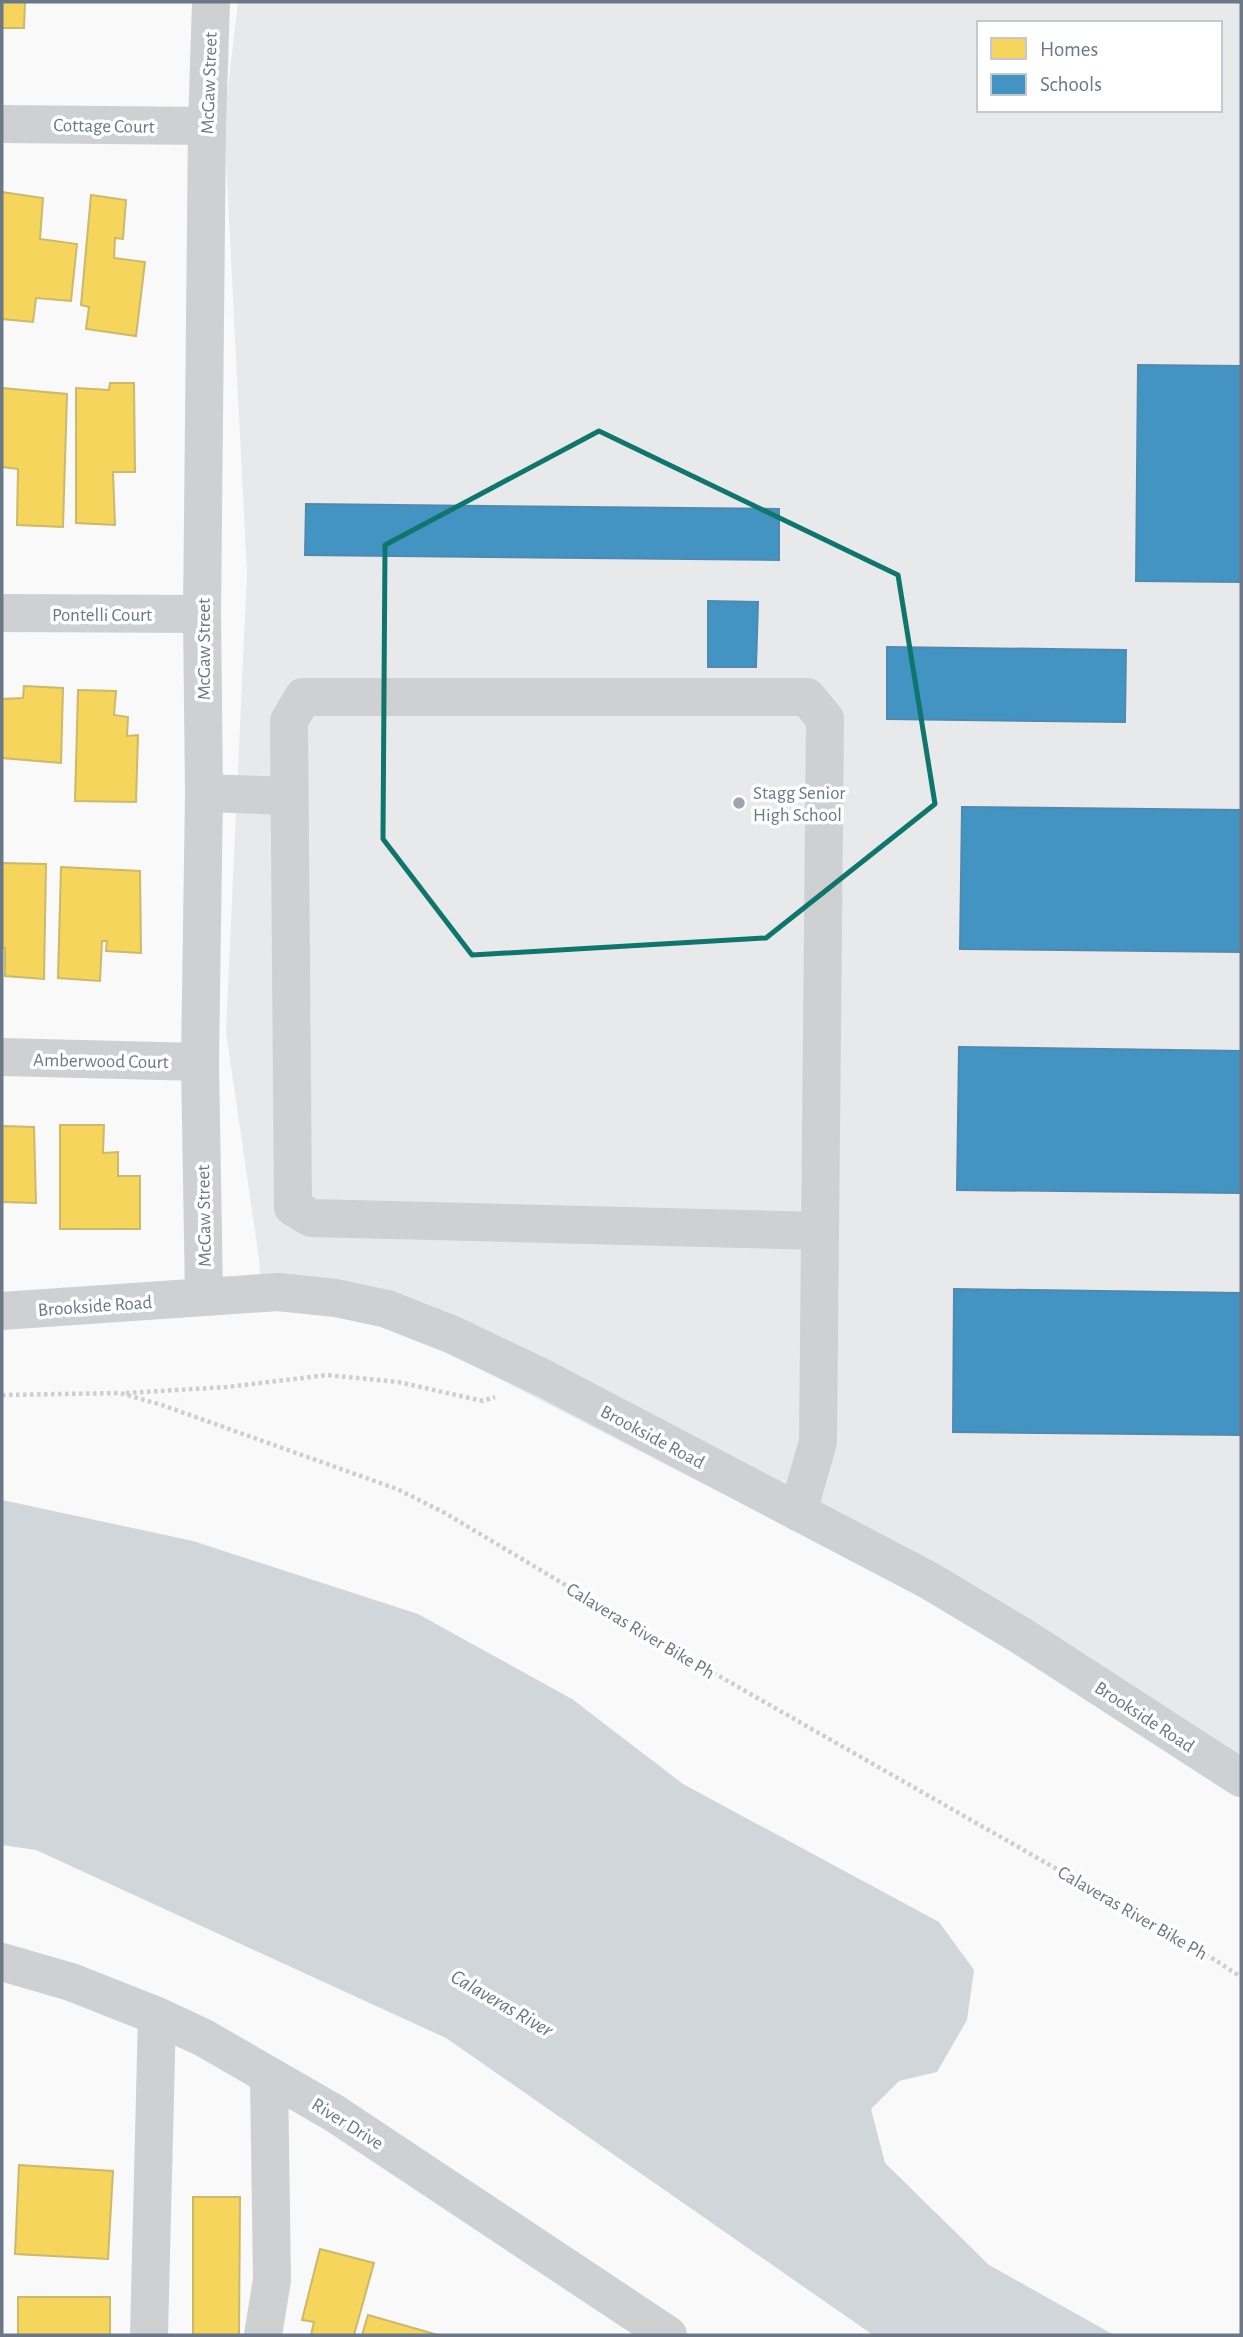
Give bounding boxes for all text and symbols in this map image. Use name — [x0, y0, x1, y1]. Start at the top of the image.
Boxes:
legend — [977, 21, 1222, 112]
street label: McGaw Street — [198, 32, 221, 135]
text: Homes — [1040, 39, 1098, 60]
text: Schools — [1040, 74, 1102, 95]
street label: Cottage Court — [53, 116, 155, 137]
street label: McGaw Street — [195, 598, 214, 700]
street label: Pontelli Court — [52, 606, 152, 625]
place label: Stagg Senior High School — [753, 784, 845, 825]
marker: Stagg Senior High School — [731, 795, 747, 811]
street label: Amberwood Court — [33, 1051, 169, 1072]
street label: McGaw Street — [194, 1165, 215, 1267]
street label: Brookside Road — [37, 1293, 153, 1320]
street label: Brookside Road — [597, 1402, 707, 1473]
street label: Calaveras River Bike Ph — [563, 1580, 718, 1683]
street label: Brookside Road — [1091, 1678, 1198, 1757]
street label: Calaveras River Bike Ph — [1054, 1863, 1210, 1964]
water label: Calaveras River — [447, 1966, 557, 2042]
street label: River Drive — [308, 2095, 386, 2154]

